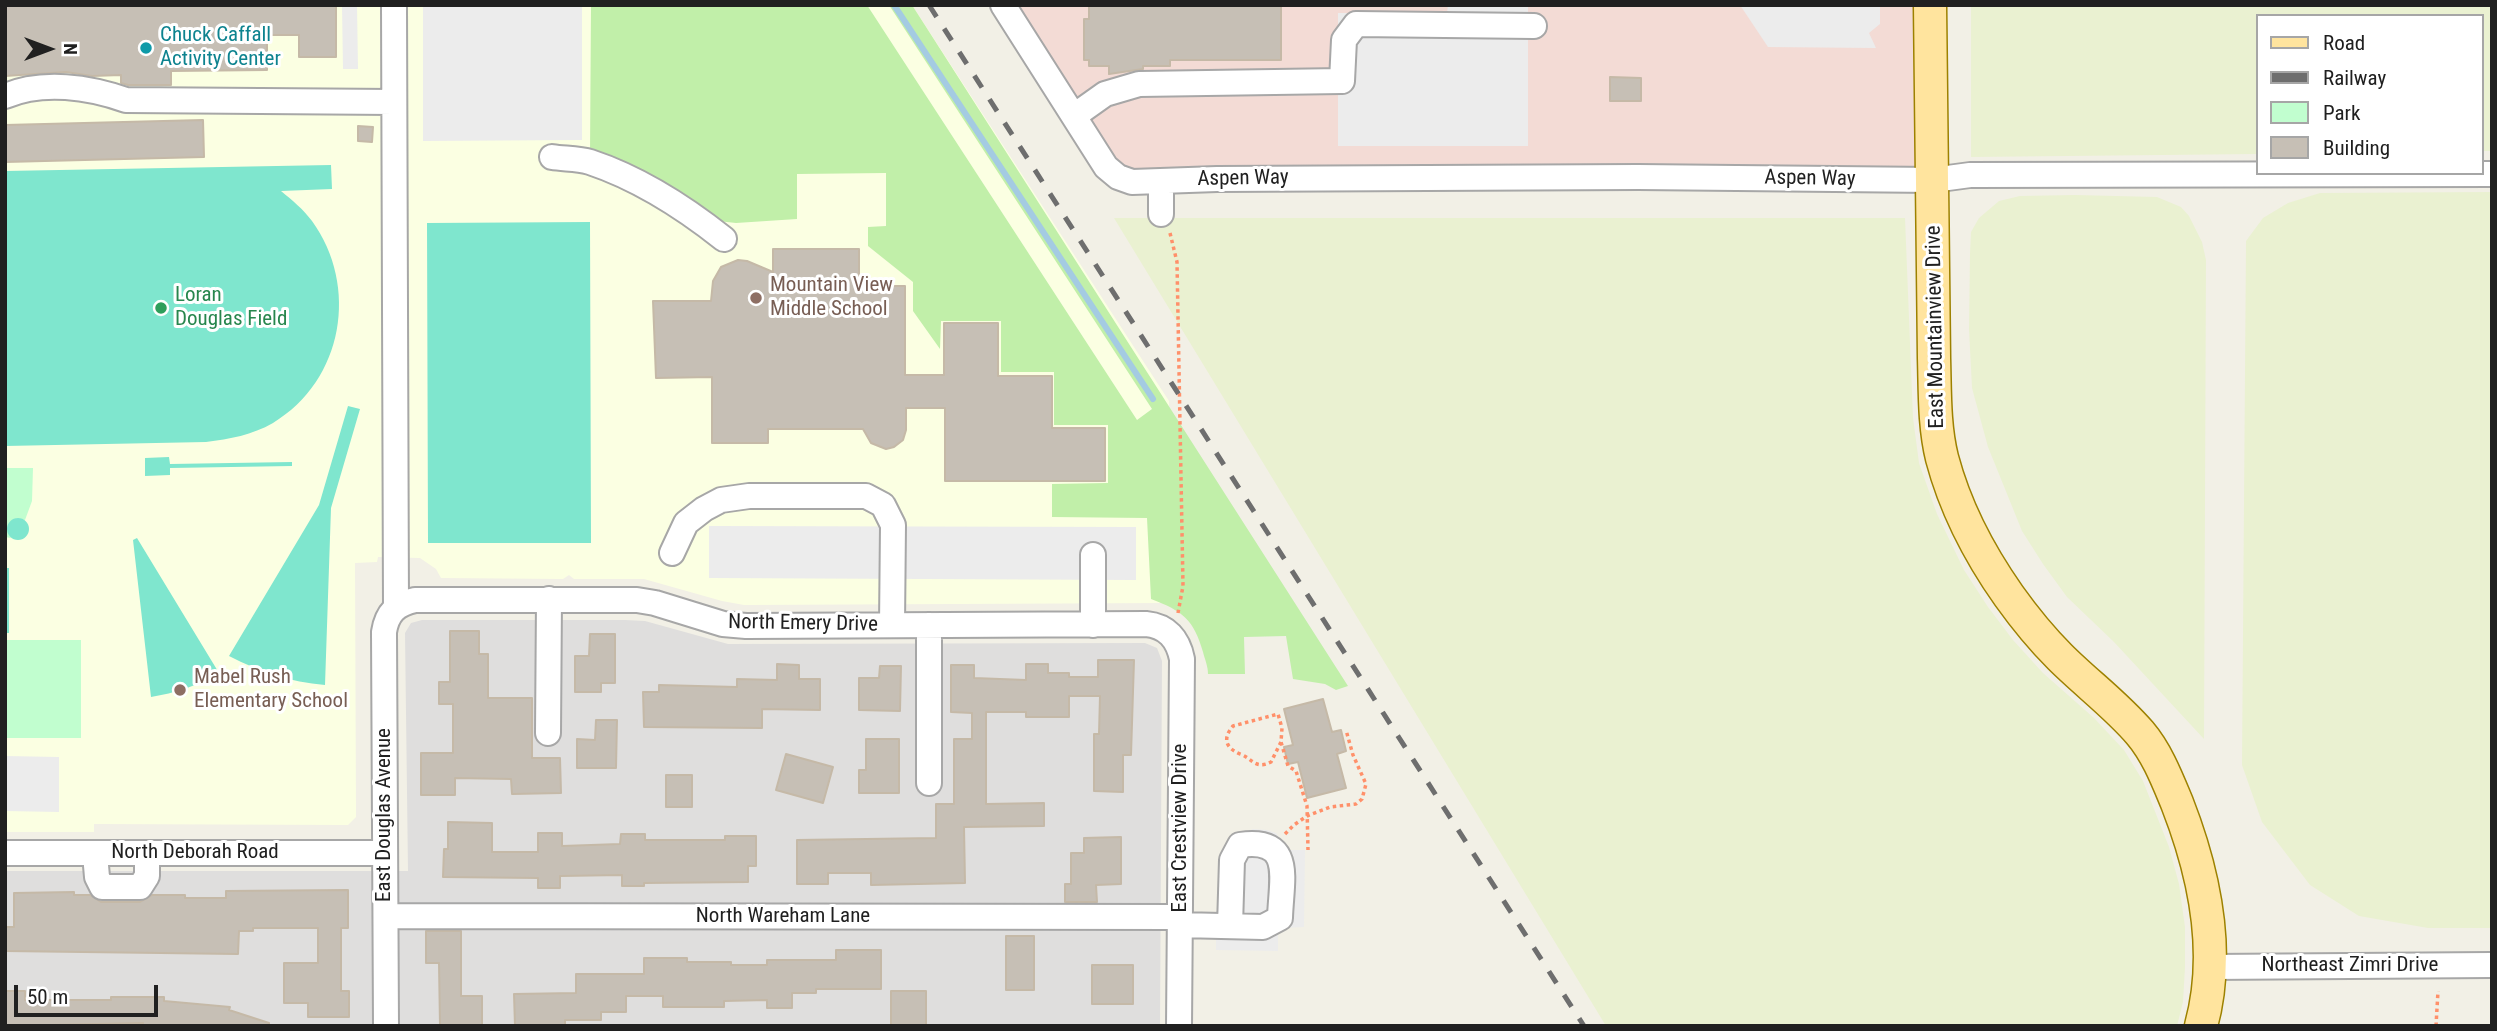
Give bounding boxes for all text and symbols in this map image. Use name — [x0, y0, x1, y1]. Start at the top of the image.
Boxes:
north arrow — [14, 14, 84, 84]
legend — [2256, 14, 2483, 175]
place label: Chuck Caffall Activity Center — [160, 23, 281, 73]
text: Road — [2323, 31, 2365, 55]
marker: Chuck Caffall Activity Center — [138, 40, 154, 56]
text: N — [59, 43, 82, 55]
text: Railway — [2323, 66, 2386, 90]
text: Park — [2323, 101, 2360, 125]
text: Building — [2323, 136, 2390, 160]
street label: Aspen Way — [1197, 166, 1289, 192]
street label: Aspen Way — [1764, 166, 1856, 192]
street label: East Mountainview Drive — [1922, 225, 1950, 429]
place label: Mountain View Middle School — [770, 273, 893, 323]
place label: Loran Douglas Field — [175, 283, 287, 333]
marker: Mountain View Middle School — [748, 290, 764, 306]
marker: Loran Douglas Field — [153, 300, 169, 316]
street label: North Emery Drive — [728, 610, 878, 638]
place label: Mabel Rush Elementary School — [194, 665, 348, 715]
marker: Mabel Rush Elementary School — [172, 682, 188, 698]
street label: East Douglas Avenue — [372, 728, 398, 902]
street label: East Crestview Drive — [1168, 744, 1194, 912]
street label: North Deborah Road — [111, 840, 279, 866]
street label: North Wareham Lane — [696, 904, 870, 930]
street label: Northeast Zimri Drive — [2262, 953, 2438, 979]
scale bar — [18, 972, 161, 1016]
text: 50 m — [27, 985, 68, 1009]

